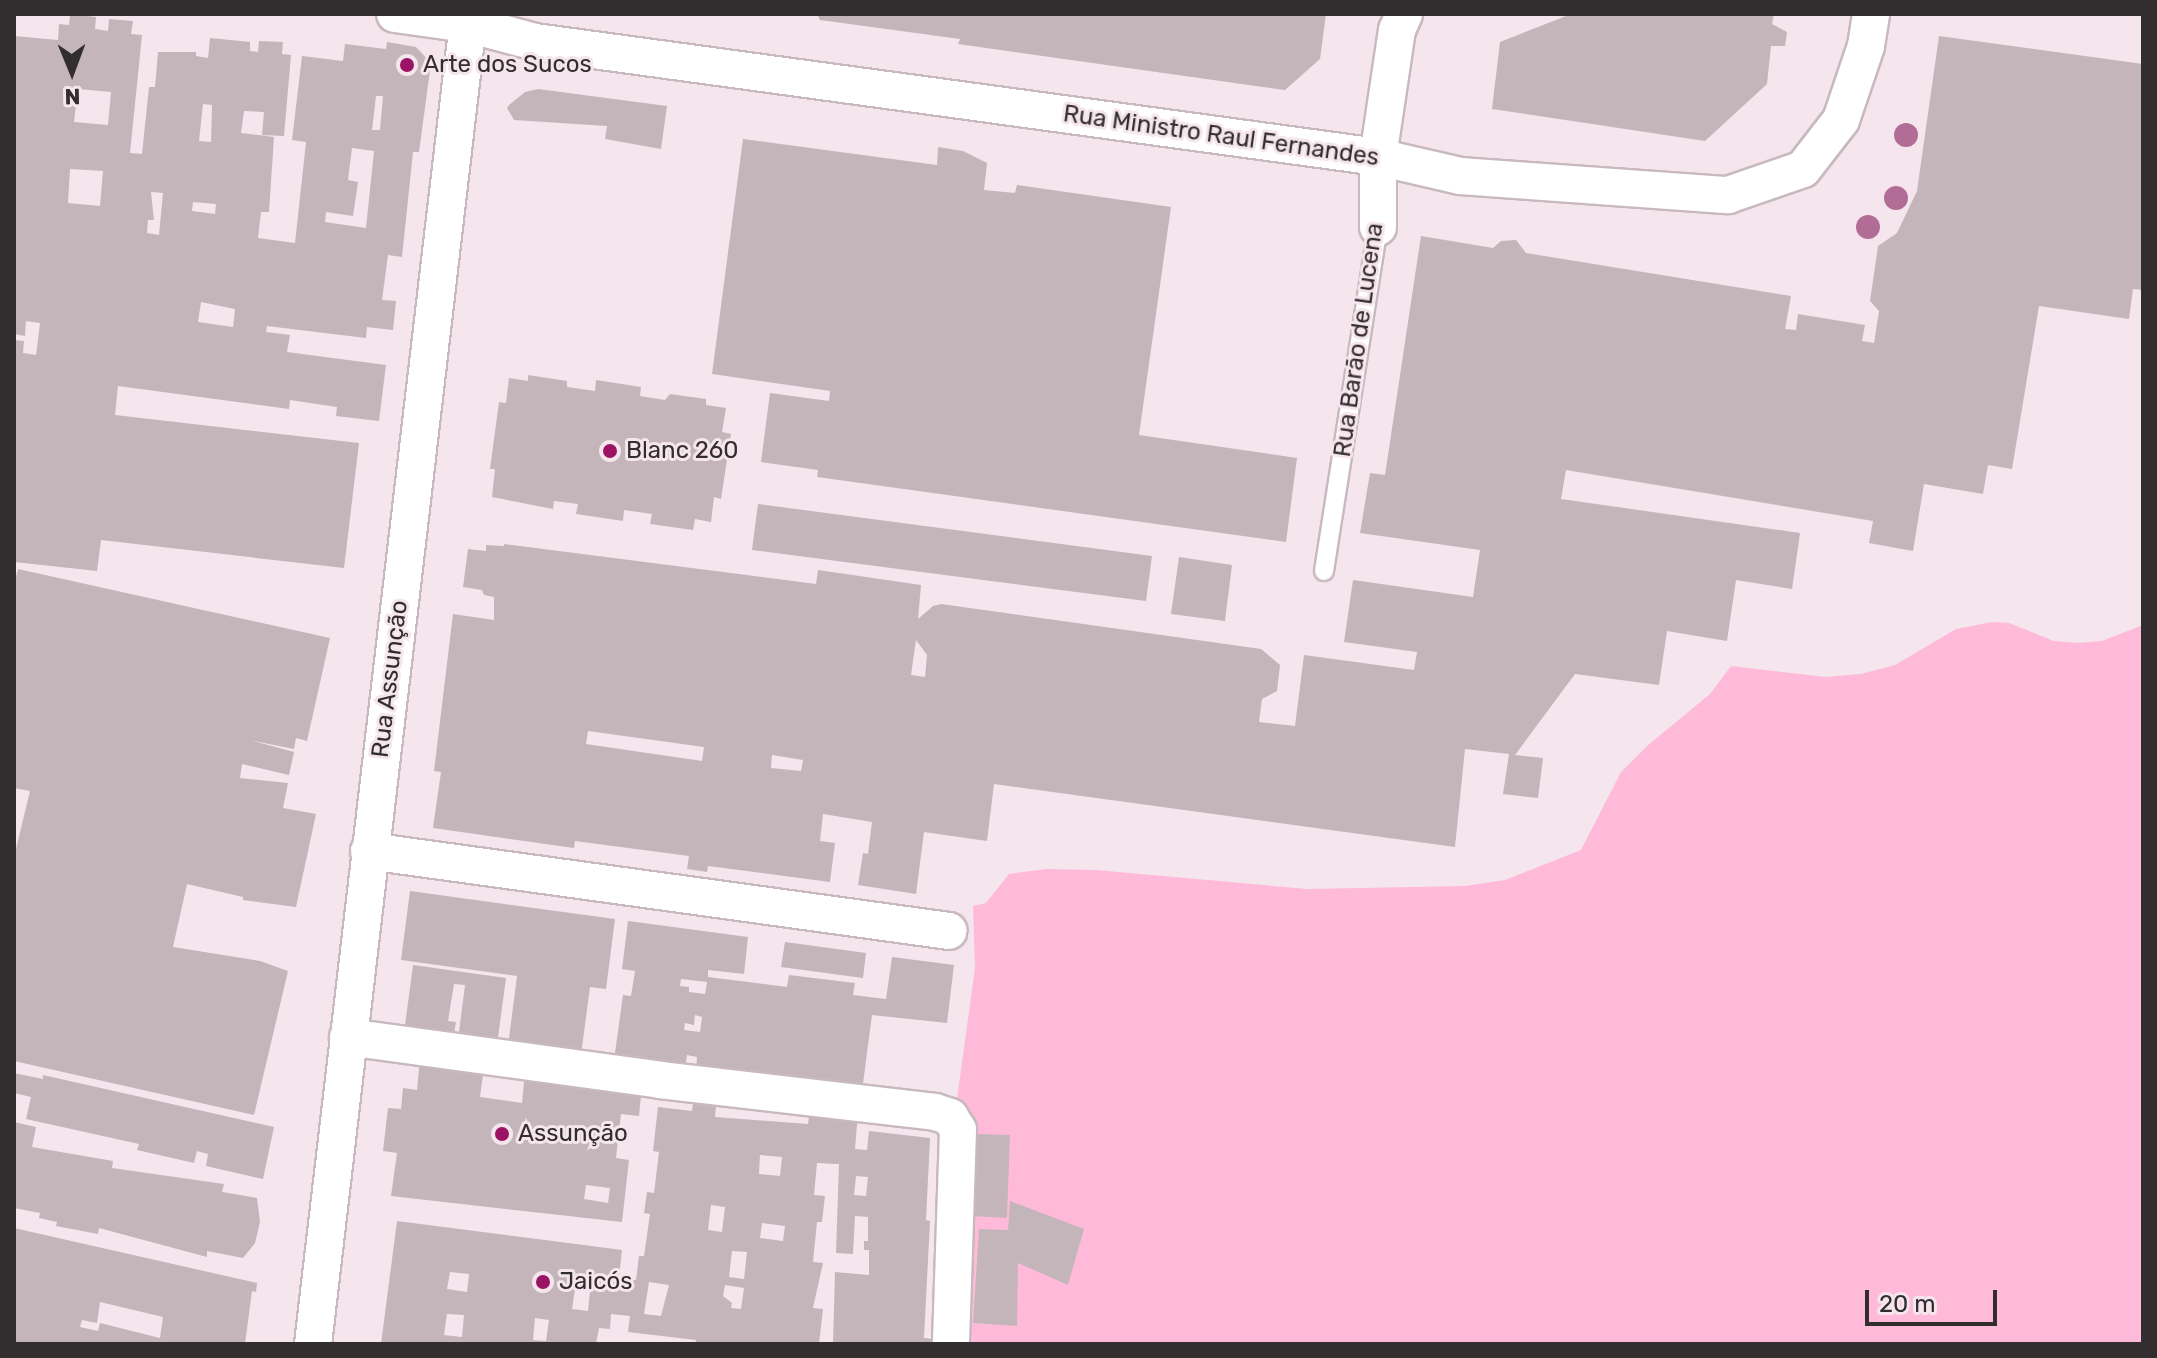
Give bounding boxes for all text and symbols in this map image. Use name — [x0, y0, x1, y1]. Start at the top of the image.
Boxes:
north arrow — [32, 32, 112, 112]
place label: Arte dos Sucos — [423, 51, 592, 79]
marker: Arte dos Sucos — [398, 56, 416, 74]
text: N — [64, 83, 81, 110]
street label: Rua Ministro Raul Fernandes — [1061, 100, 1381, 172]
street label: Rua Barão de Lucena — [1328, 221, 1390, 459]
place label: Blanc 260 — [626, 437, 739, 465]
marker: Blanc 260 — [601, 442, 619, 460]
street label: Rua Assunção — [366, 598, 414, 760]
place label: Assunção — [518, 1120, 628, 1148]
marker: Assunção — [493, 1125, 511, 1143]
place label: Jaicós — [559, 1268, 632, 1296]
marker: Jaicós — [534, 1273, 552, 1291]
scale bar — [1869, 1274, 2001, 1324]
text: 20 m — [1879, 1290, 1936, 1318]

